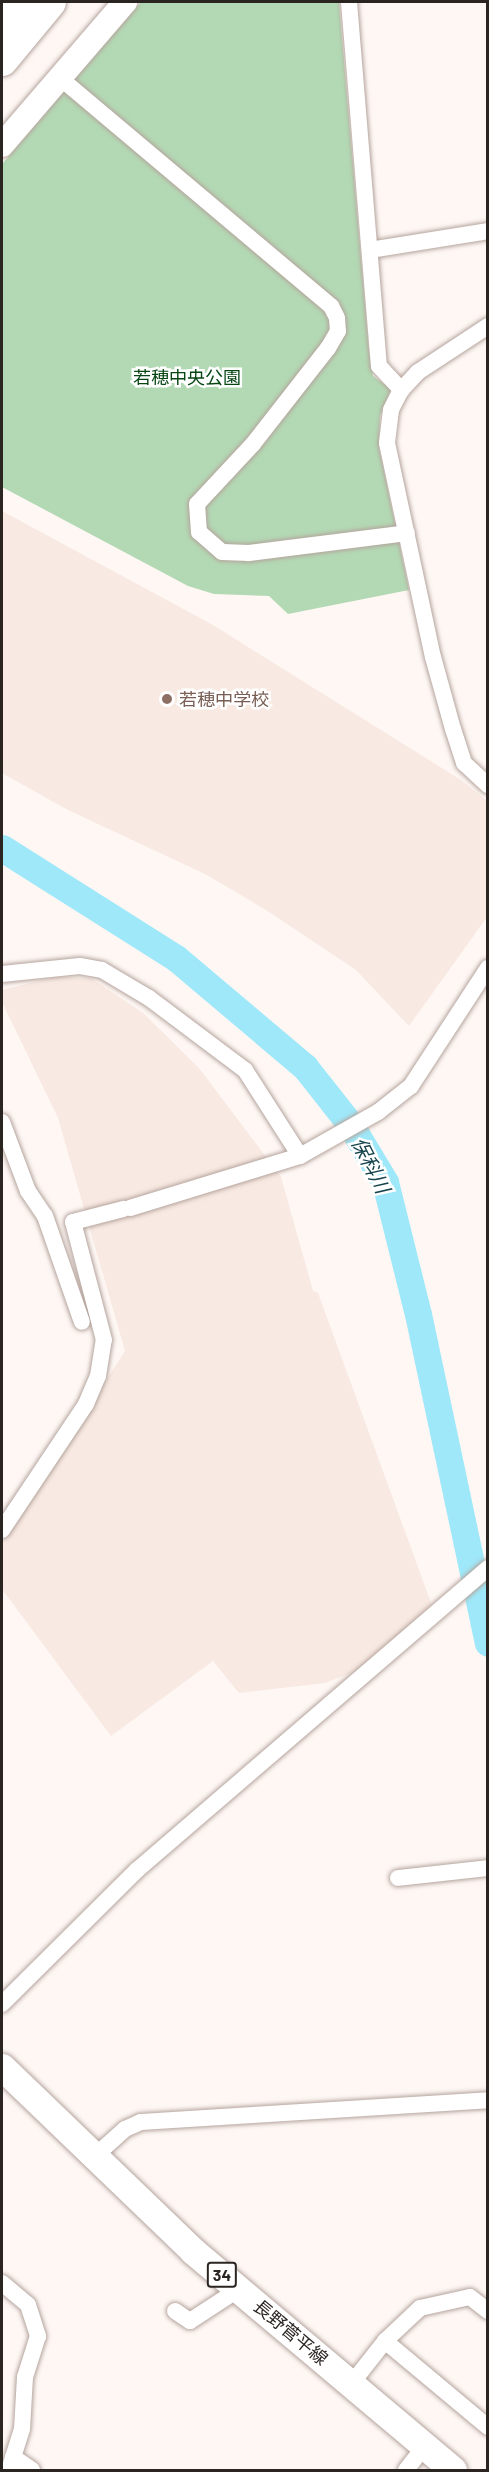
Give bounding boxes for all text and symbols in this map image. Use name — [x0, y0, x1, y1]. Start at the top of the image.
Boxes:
park label: 若穂中央公園 — [133, 366, 241, 388]
place label: 若穂中学校 — [179, 688, 269, 710]
marker: 若穂中学校 — [160, 692, 174, 706]
water label: 保科川 — [347, 1133, 395, 1197]
road number: 34 — [206, 2262, 238, 2288]
street label: 長野菅平線 — [250, 2295, 332, 2369]

